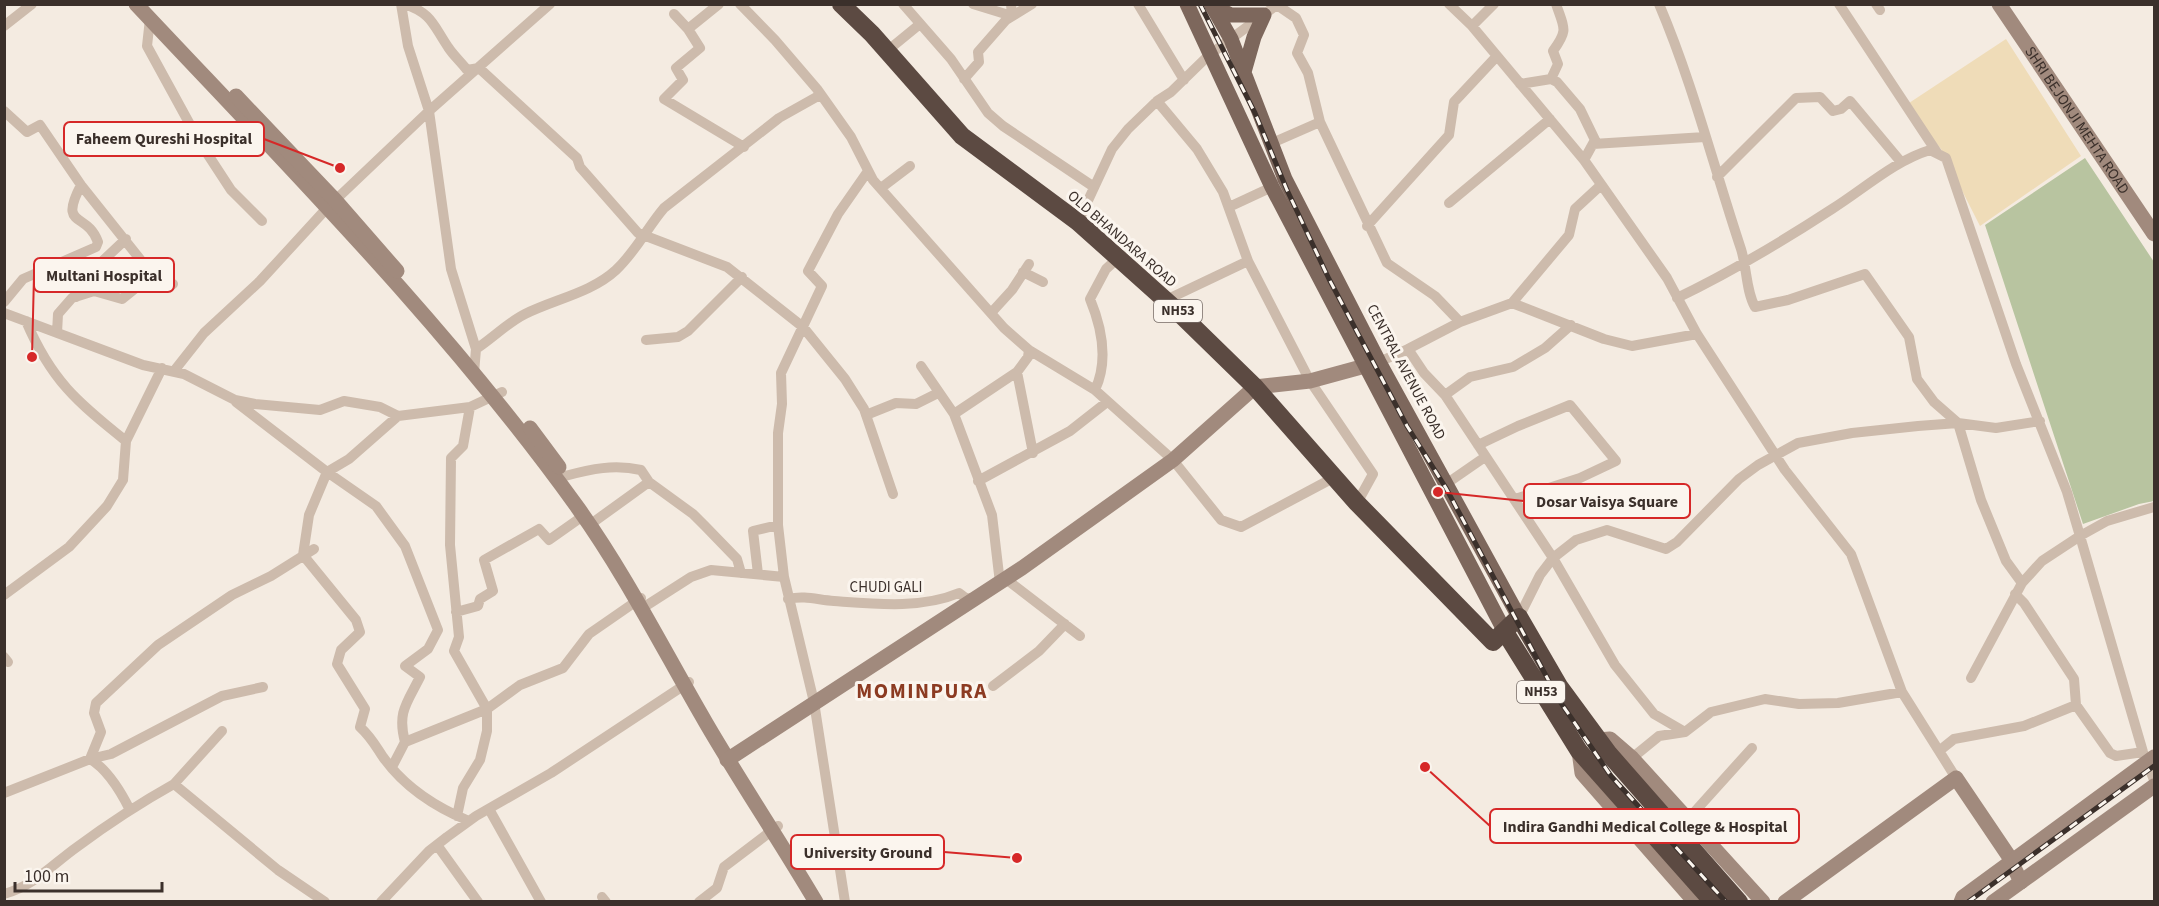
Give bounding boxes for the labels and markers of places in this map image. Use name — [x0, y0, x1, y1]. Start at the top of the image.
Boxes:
callout: Faheem Qureshi Hospital — [64, 122, 264, 156]
callout: Multani Hospital — [34, 258, 174, 292]
callout: Dosar Vaisya Square — [1524, 484, 1690, 518]
callout: Indira Gandhi Medical College & Hospital — [1490, 809, 1799, 843]
callout: University Ground — [791, 835, 944, 869]

